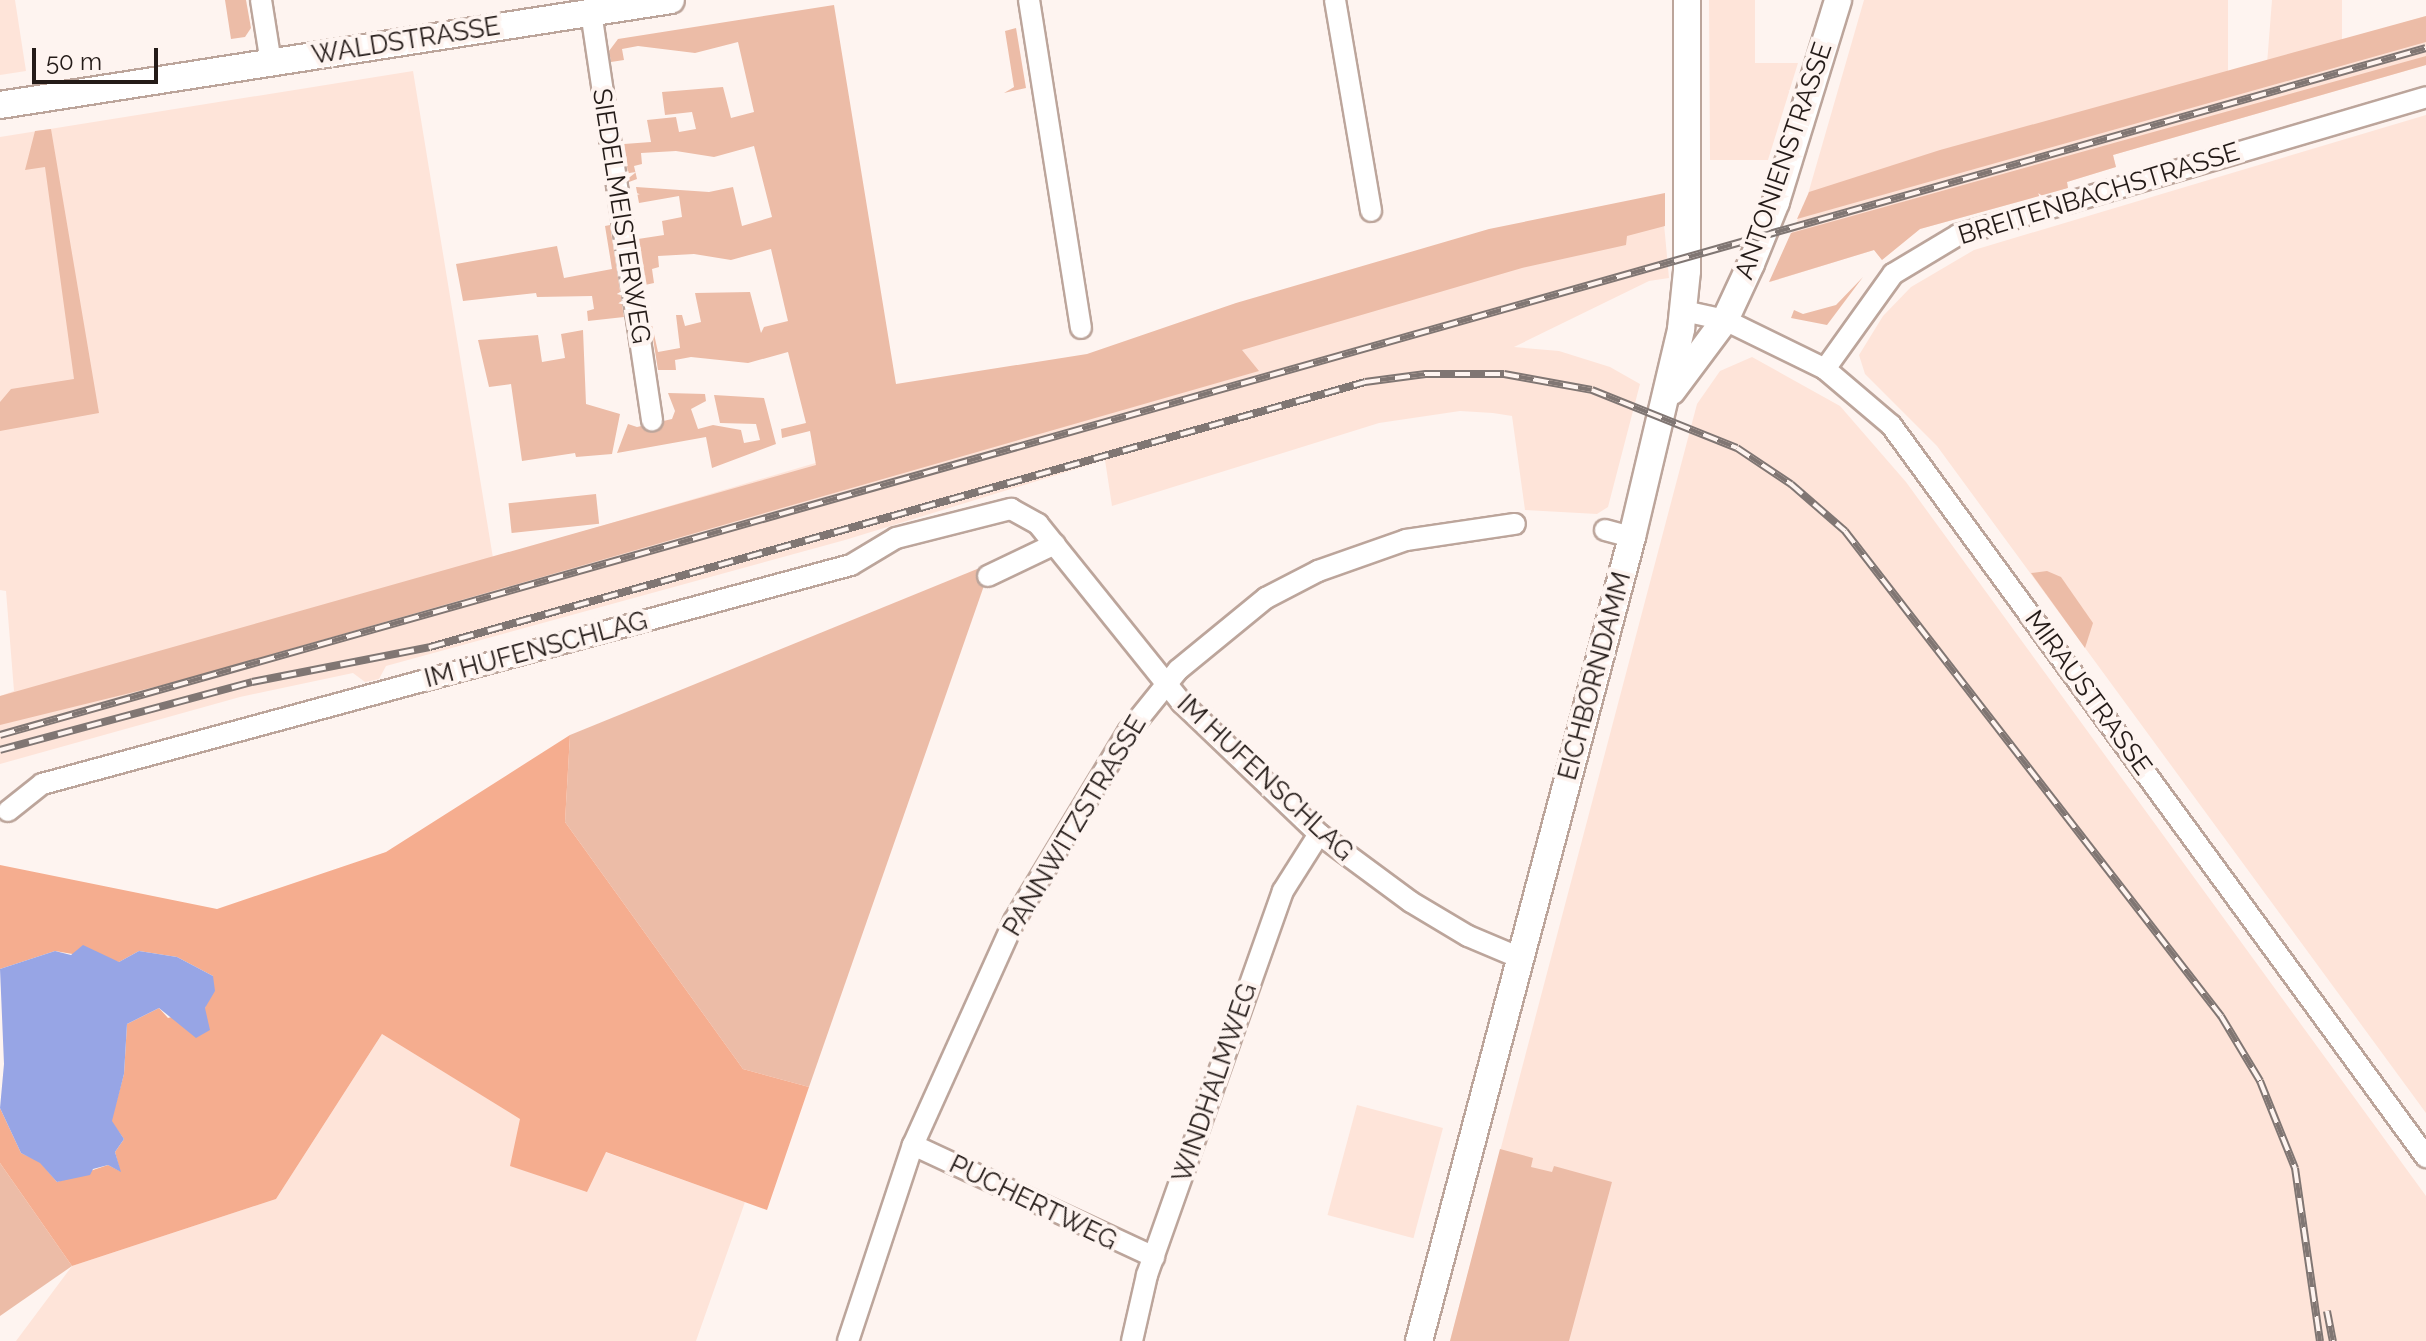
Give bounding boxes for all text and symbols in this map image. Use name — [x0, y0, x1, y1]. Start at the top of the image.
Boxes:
street label: WALDSTRASSE — [310, 11, 502, 71]
scale bar — [36, 32, 162, 82]
street label: ANTONIENSTRASSE — [1729, 39, 1839, 283]
text: 50 m — [46, 47, 102, 76]
street label: SIEDELMEISTERWEG — [585, 86, 657, 346]
street label: BREITENBACHSTRASSE — [1955, 136, 2243, 252]
street label: EICHBORNDAMM — [1552, 568, 1638, 784]
street label: IM HUFENSCHLAG — [421, 605, 651, 695]
street label: MIRAUSTRASSE — [2018, 605, 2158, 781]
street label: IM HUFENSCHLAG — [1170, 688, 1360, 868]
street label: PANNWITZSTRASSE — [997, 710, 1153, 942]
street label: WINDHALMWEG — [1166, 979, 1264, 1187]
street label: PUCHERTWEG — [944, 1149, 1122, 1257]

